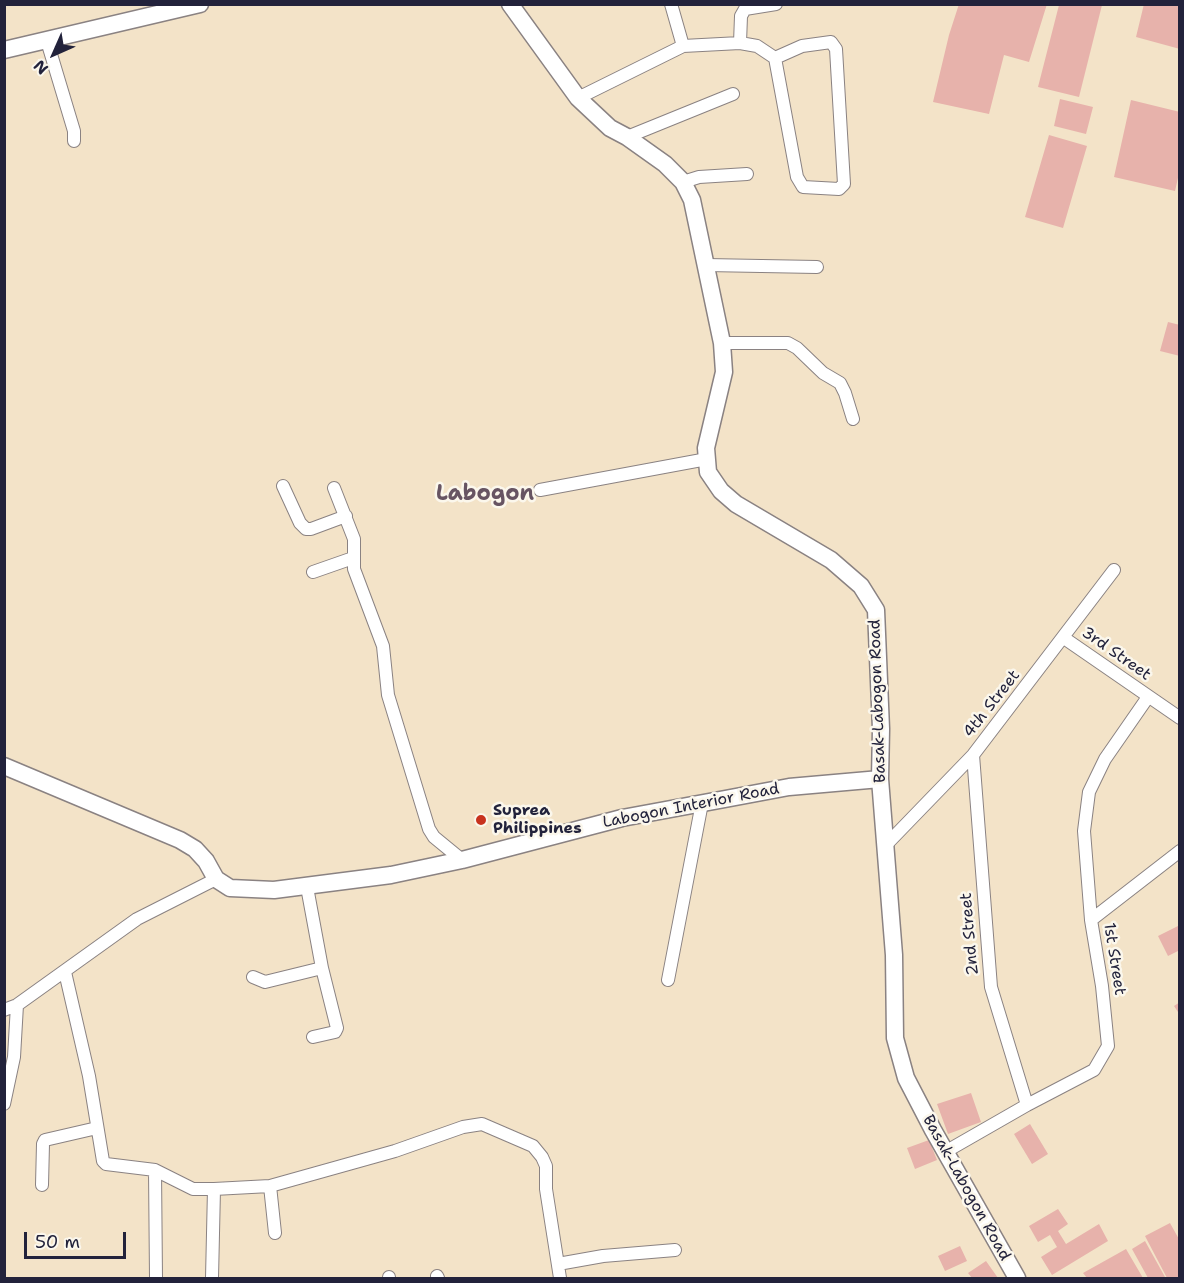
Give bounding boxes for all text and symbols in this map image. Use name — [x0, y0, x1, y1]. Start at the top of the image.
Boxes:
north arrow — [24, 24, 84, 84]
text: N — [29, 55, 53, 79]
district label: Labogon — [436, 481, 534, 507]
street label: Basak-Labogon Road — [866, 619, 890, 783]
street label: 3rd Street — [1078, 623, 1154, 685]
street label: 4th Street — [960, 666, 1024, 742]
street label: Labogon Interior Road — [601, 779, 781, 833]
place label: Suprea Philippines — [493, 801, 582, 839]
marker: Suprea Philippines — [474, 813, 488, 827]
street label: 2nd Street — [957, 892, 983, 976]
street label: 1st Street — [1099, 921, 1129, 997]
street label: Basak-Labogon Road — [918, 1112, 1014, 1264]
scale bar — [27, 1220, 129, 1258]
text: 50 m — [35, 1230, 80, 1254]

